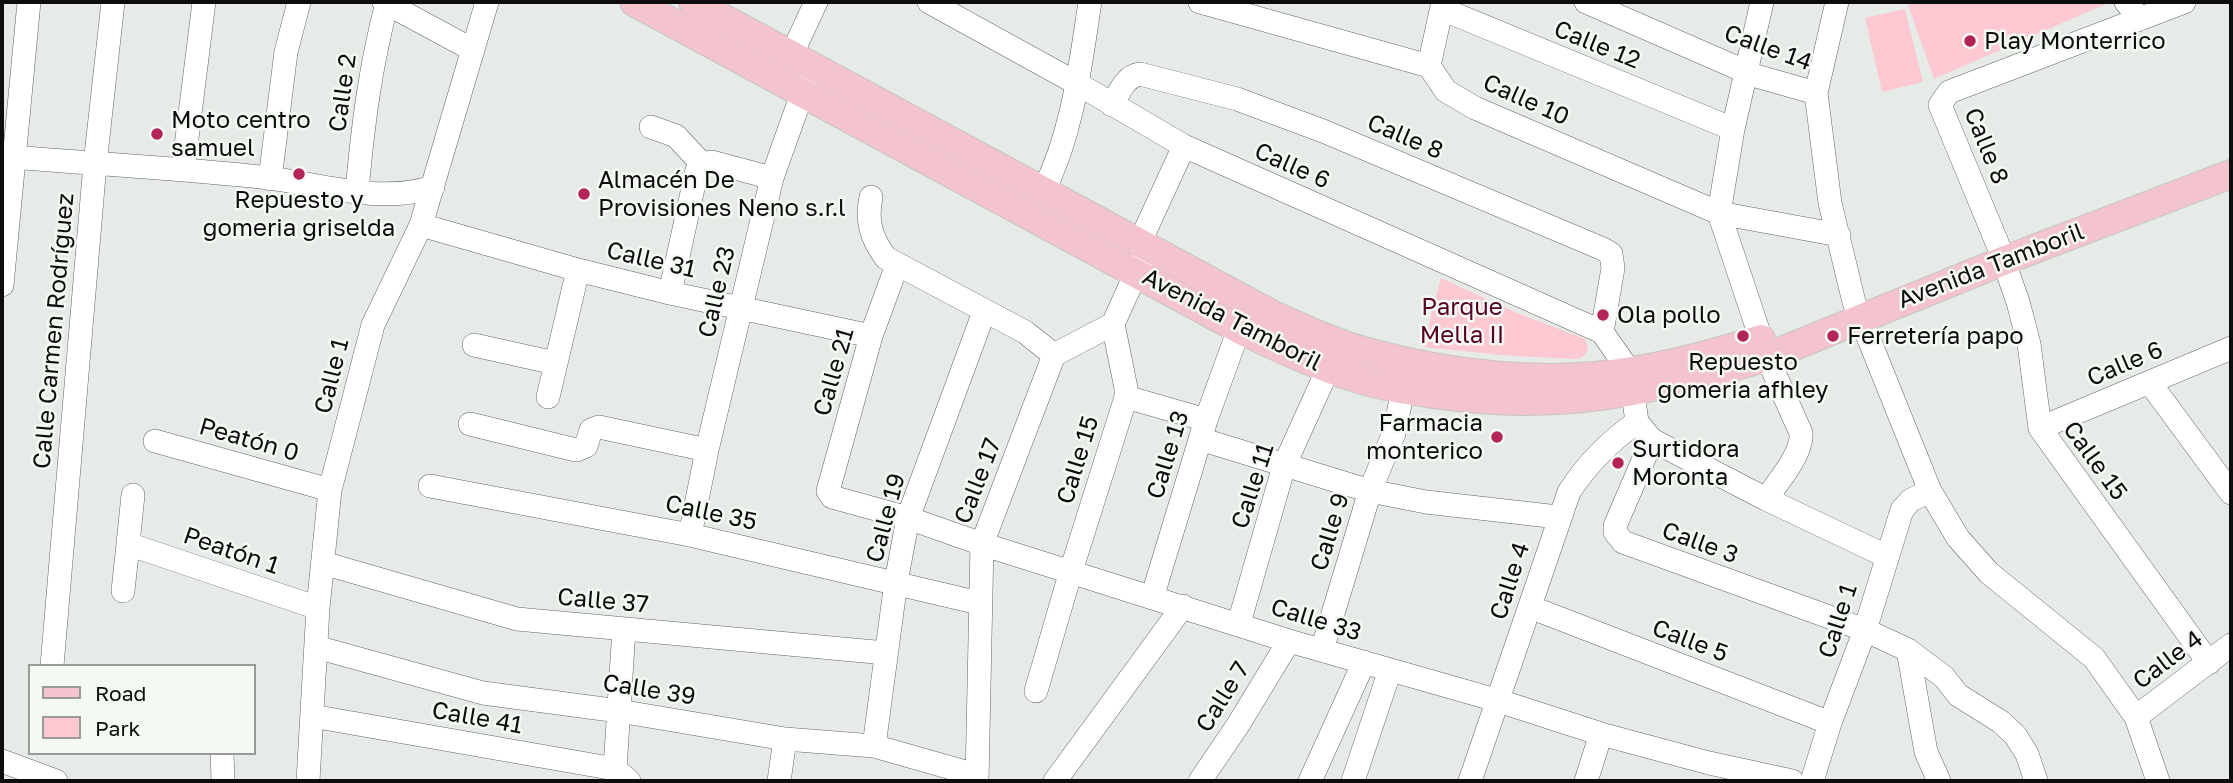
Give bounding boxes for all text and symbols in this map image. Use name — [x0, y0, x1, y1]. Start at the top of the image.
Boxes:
street label: Calle 12 — [1550, 15, 1644, 75]
street label: Calle 14 — [1720, 19, 1816, 77]
place label: Play Monterrico — [1984, 27, 2166, 55]
marker: Play Monterrico — [1962, 33, 1978, 49]
street label: Calle 2 — [323, 52, 363, 134]
street label: Calle 10 — [1478, 68, 1574, 132]
street label: Calle 8 — [1958, 104, 2014, 188]
place label: Moto centro samuel — [171, 106, 311, 162]
street label: Calle 8 — [1363, 108, 1447, 166]
marker: Moto centro samuel — [149, 126, 165, 142]
street label: Calle 6 — [1250, 137, 1334, 195]
marker: Repuesto y gomeria griselda — [291, 166, 307, 182]
place label: Almacén De Provisiones Neno s.r.l — [598, 166, 846, 222]
place label: Repuesto y gomeria griselda — [203, 186, 395, 242]
marker: Almacén De Provisiones Neno s.r.l — [576, 186, 592, 202]
street label: Calle Carmen Rodríguez — [28, 192, 80, 470]
street label: Avenida Tamboril — [1894, 217, 2088, 315]
street label: Calle 31 — [604, 236, 698, 284]
street label: Calle 23 — [693, 244, 741, 340]
street label: Avenida Tamboril — [1138, 262, 1326, 378]
park label: Parque Mella II — [1420, 293, 1504, 349]
place label: Ola pollo — [1617, 301, 1721, 329]
marker: Ola pollo — [1595, 307, 1611, 323]
place label: Ferretería papo — [1847, 322, 2024, 350]
street label: Calle 21 — [808, 325, 860, 419]
marker: Repuesto gomeria afhley — [1735, 328, 1751, 344]
marker: Ferretería papo — [1825, 328, 1841, 344]
street label: Calle 1 — [309, 335, 355, 417]
street label: Calle 6 — [2083, 335, 2167, 393]
place label: Repuesto gomeria afhley — [1657, 348, 1829, 404]
street label: Calle 13 — [1141, 407, 1195, 503]
place label: Farmacia monterico — [1366, 409, 1483, 465]
street label: Peatón 0 — [196, 412, 302, 468]
street label: Calle 15 — [1051, 413, 1105, 507]
street label: Calle 15 — [2057, 416, 2133, 506]
marker: Farmacia monterico — [1489, 429, 1505, 445]
street label: Calle 17 — [949, 434, 1007, 528]
place label: Surtidora Moronta — [1632, 435, 1740, 491]
street label: Calle 11 — [1226, 440, 1280, 532]
marker: Surtidora Moronta — [1610, 455, 1626, 471]
street label: Calle 19 — [860, 470, 912, 566]
street label: Calle 35 — [663, 489, 759, 537]
street label: Calle 9 — [1305, 490, 1355, 574]
street label: Calle 3 — [1658, 516, 1742, 570]
street label: Peatón 1 — [179, 521, 283, 581]
street label: Calle 4 — [1484, 539, 1536, 623]
street label: Calle 1 — [1812, 580, 1864, 662]
street label: Calle 37 — [556, 583, 650, 619]
street label: Calle 33 — [1267, 593, 1365, 647]
street label: Calle 5 — [1648, 613, 1732, 669]
street label: Calle 4 — [2128, 625, 2208, 695]
street label: Calle 7 — [1190, 656, 1256, 738]
legend — [28, 664, 256, 755]
street label: Calle 39 — [601, 668, 697, 712]
text: Road — [95, 680, 146, 706]
street label: Calle 41 — [430, 696, 524, 740]
text: Park — [95, 715, 140, 741]

